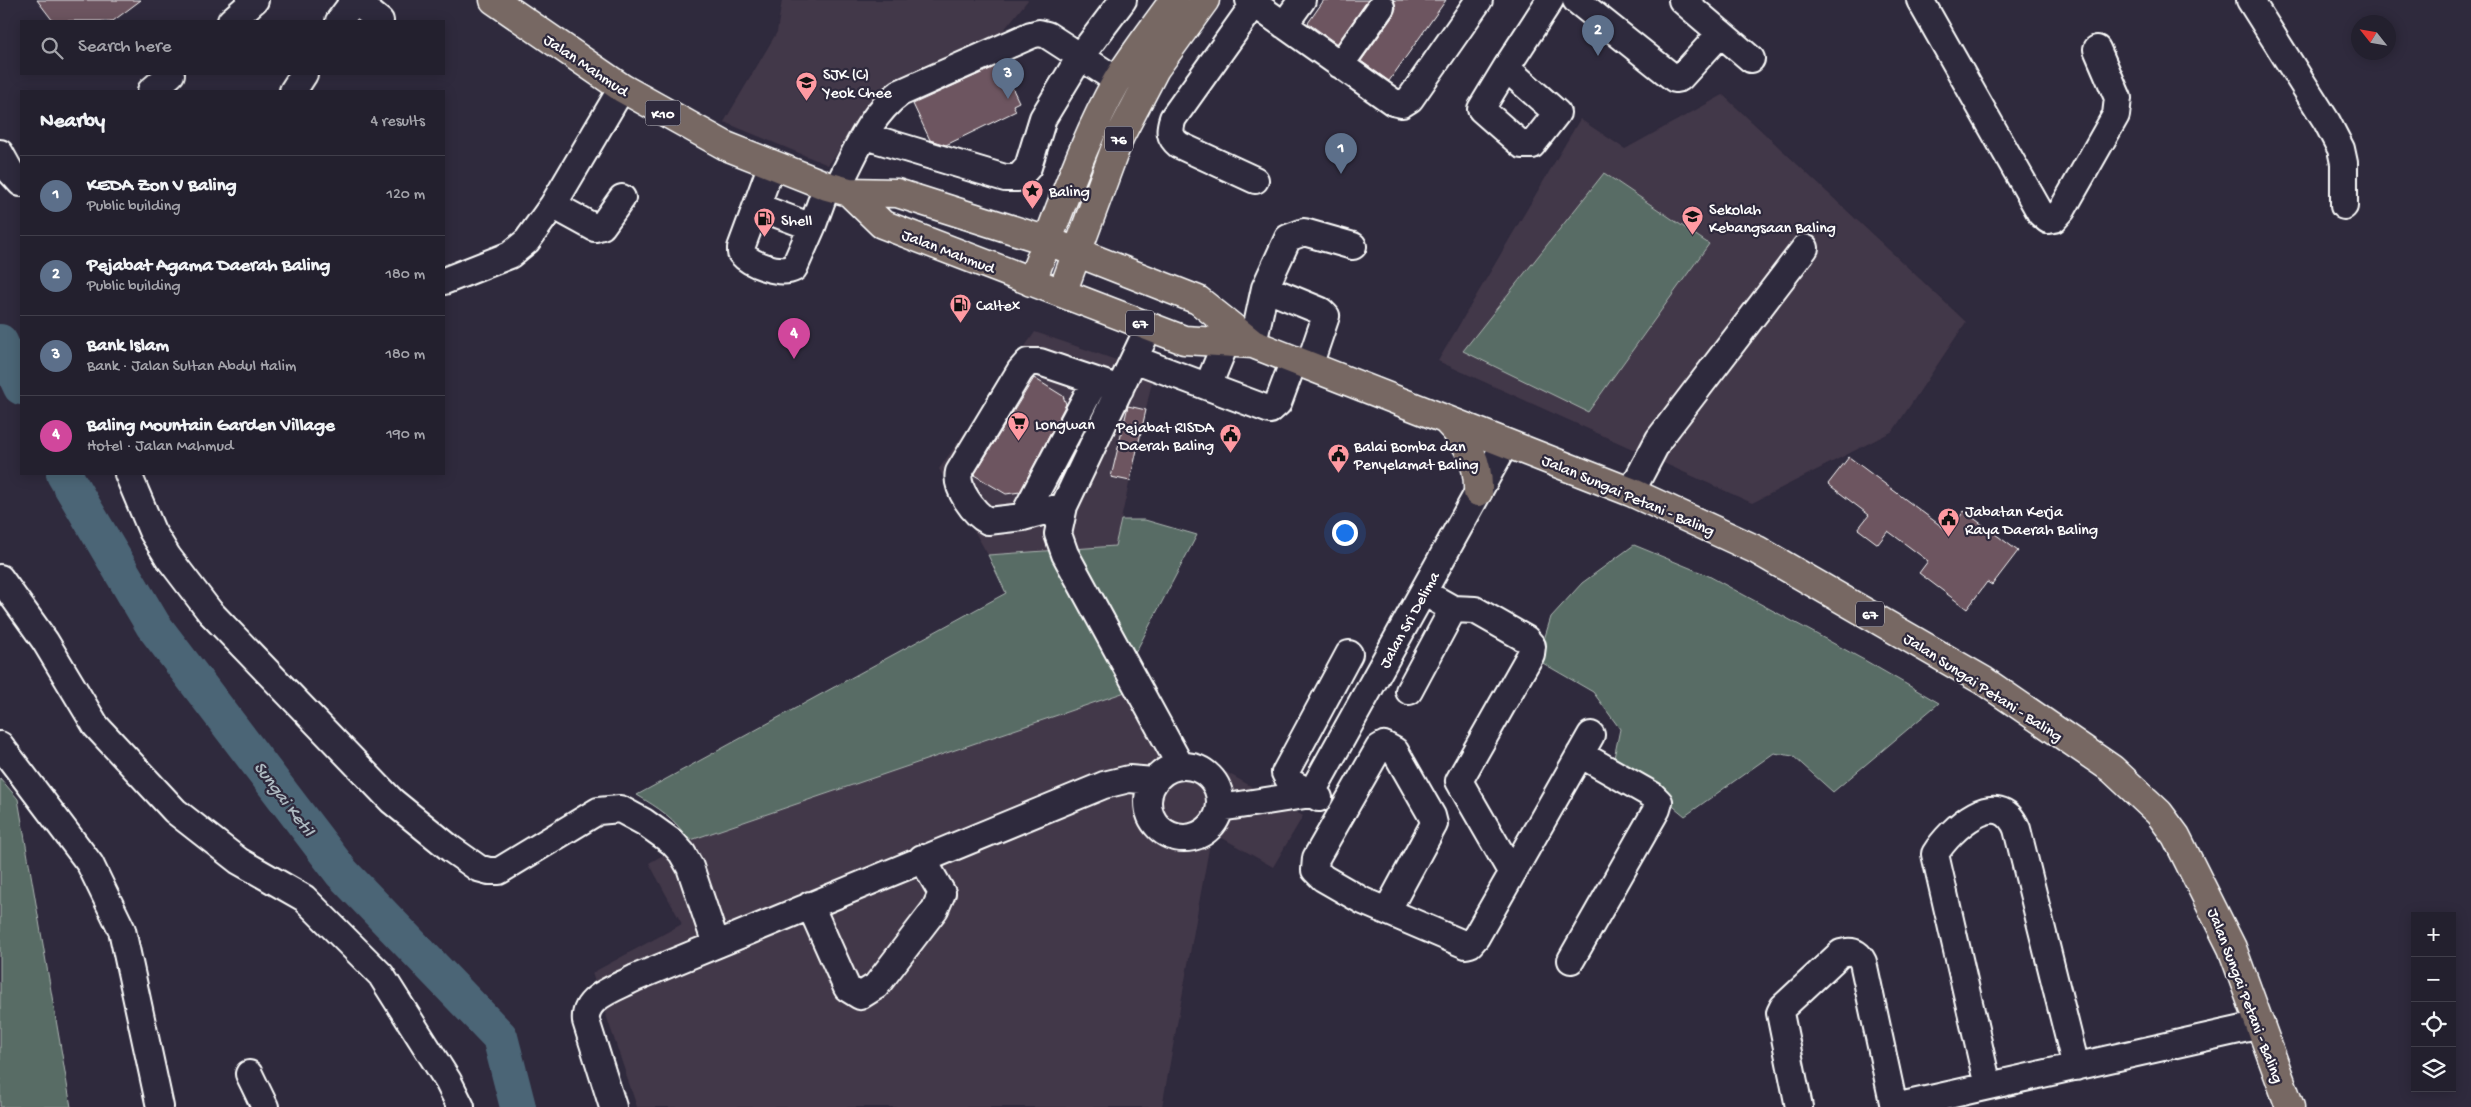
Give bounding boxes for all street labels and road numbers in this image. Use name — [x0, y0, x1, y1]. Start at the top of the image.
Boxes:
street label: Jalan Mahmud — [539, 32, 632, 103]
road number: K10 — [646, 100, 680, 126]
road number: 76 — [1105, 126, 1133, 152]
street label: Jalan Mahmud — [899, 227, 998, 280]
road number: 67 — [1126, 310, 1154, 336]
street label: Jalan Sungai Petani - Baling — [1538, 452, 1717, 542]
street label: Jalan Sri Delima — [1377, 568, 1446, 672]
road number: 67 — [1856, 602, 1884, 626]
street label: Jalan Sungai Petani - Baling — [1899, 630, 2065, 748]
street label: Jalan Sungai Petani - Baling — [2202, 906, 2286, 1086]

